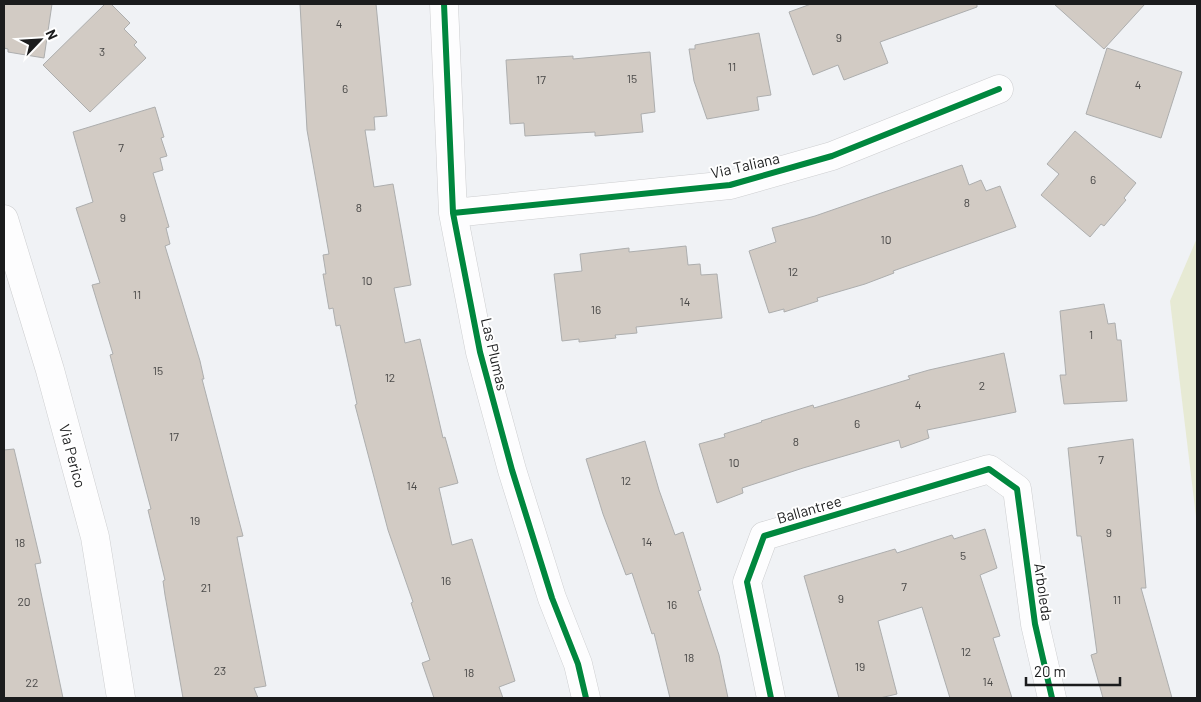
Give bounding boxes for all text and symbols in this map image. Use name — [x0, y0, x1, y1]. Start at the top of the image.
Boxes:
north arrow — [15, 15, 65, 65]
house number: 4 — [336, 16, 342, 30]
text: N — [43, 26, 62, 42]
house number: 9 — [836, 30, 842, 44]
house number: 3 — [99, 44, 105, 58]
house number: 11 — [728, 59, 736, 73]
house number: 15 — [627, 71, 637, 85]
house number: 17 — [536, 72, 546, 86]
house number: 4 — [1135, 77, 1141, 91]
house number: 6 — [342, 81, 348, 95]
house number: 7 — [118, 140, 124, 154]
street label: Via Taliana — [709, 148, 781, 182]
house number: 6 — [1090, 172, 1096, 186]
house number: 8 — [964, 195, 970, 209]
house number: 8 — [356, 200, 362, 214]
house number: 9 — [120, 210, 126, 224]
house number: 10 — [881, 232, 891, 246]
house number: 12 — [788, 264, 798, 278]
house number: 10 — [362, 273, 372, 287]
house number: 11 — [133, 287, 141, 301]
house number: 14 — [680, 294, 690, 308]
house number: 16 — [591, 302, 601, 316]
street label: Las Plumas — [478, 316, 512, 392]
house number: 1 — [1089, 327, 1093, 341]
house number: 15 — [153, 363, 163, 377]
house number: 12 — [385, 370, 395, 384]
house number: 2 — [979, 378, 985, 392]
house number: 4 — [915, 397, 921, 411]
house number: 6 — [854, 416, 860, 430]
street label: Via Perico — [56, 422, 90, 490]
house number: 17 — [169, 429, 179, 443]
house number: 8 — [793, 434, 799, 448]
house number: 7 — [1098, 452, 1104, 466]
house number: 10 — [729, 455, 739, 469]
house number: 12 — [621, 473, 631, 487]
house number: 14 — [407, 478, 417, 492]
street label: Ballantree — [775, 491, 843, 527]
house number: 19 — [190, 513, 200, 527]
house number: 9 — [1106, 525, 1112, 539]
house number: 14 — [642, 534, 652, 548]
house number: 18 — [15, 535, 25, 549]
house number: 5 — [960, 548, 966, 562]
street label: Arboleda — [1031, 562, 1057, 622]
house number: 16 — [441, 573, 451, 587]
house number: 7 — [901, 579, 907, 593]
house number: 21 — [201, 580, 211, 594]
house number: 9 — [838, 591, 844, 605]
house number: 11 — [1113, 592, 1121, 606]
house number: 20 — [17, 594, 31, 608]
house number: 16 — [667, 597, 677, 611]
house number: 12 — [961, 644, 971, 658]
house number: 18 — [684, 650, 694, 664]
scale bar — [1026, 654, 1120, 686]
house number: 19 — [855, 659, 865, 673]
text: 20 m — [1034, 662, 1066, 680]
house number: 23 — [214, 663, 226, 677]
house number: 18 — [464, 665, 474, 679]
house number: 14 — [983, 674, 993, 688]
house number: 22 — [26, 675, 38, 689]

